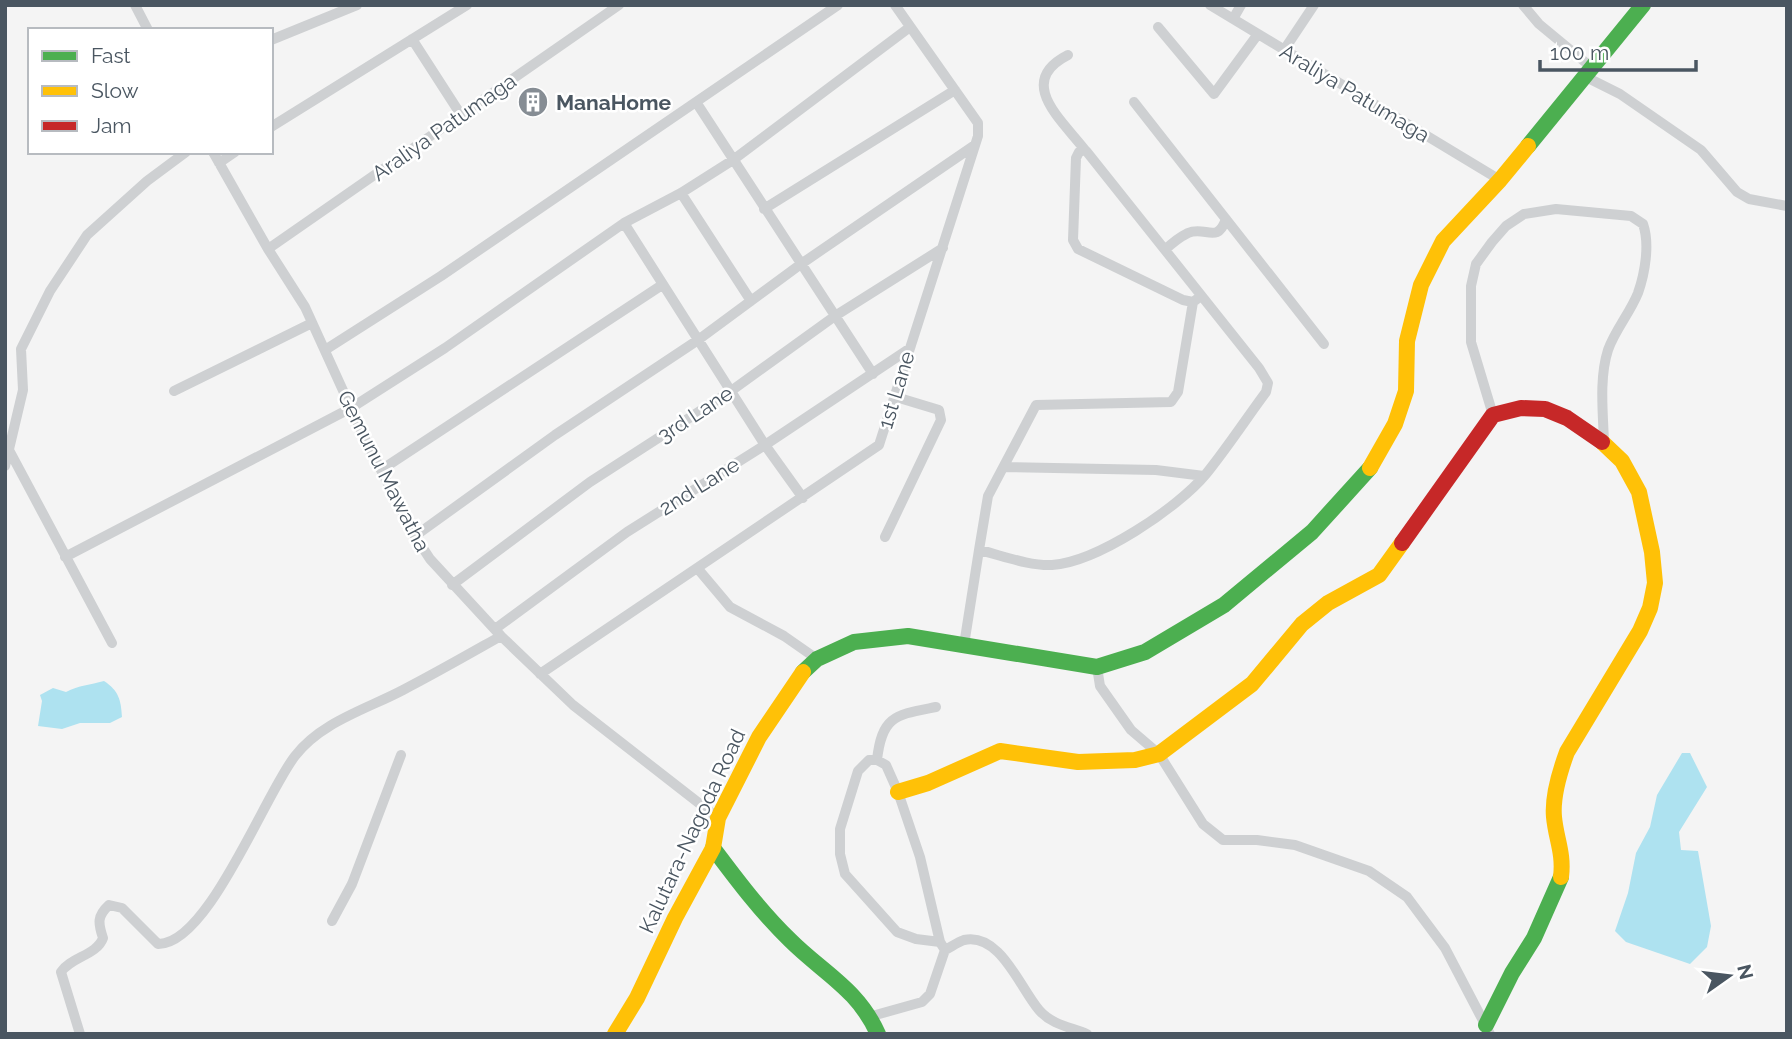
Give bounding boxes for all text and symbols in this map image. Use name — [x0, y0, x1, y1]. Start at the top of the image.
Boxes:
legend — [28, 28, 273, 154]
scale bar — [1540, 28, 1696, 72]
street label: Araliya Patumaga — [1276, 38, 1434, 148]
text: 100 m — [1550, 40, 1609, 65]
text: Fast — [91, 43, 131, 68]
street label: Araliya Patumaga — [367, 68, 521, 186]
text: Slow — [91, 78, 139, 103]
building icon: ManaHome — [516, 85, 550, 119]
place label: ManaHome — [556, 90, 672, 115]
text: Jam — [91, 113, 132, 138]
street label: 1st Lane — [872, 348, 920, 432]
street label: 3rd Lane — [653, 380, 737, 448]
street label: Gemunu Mawatha — [333, 386, 435, 556]
street label: 2nd Lane — [654, 452, 744, 520]
street label: Kalutara-Nagoda Road — [634, 725, 750, 937]
north arrow — [1694, 941, 1764, 1011]
text: N — [1733, 962, 1758, 982]

